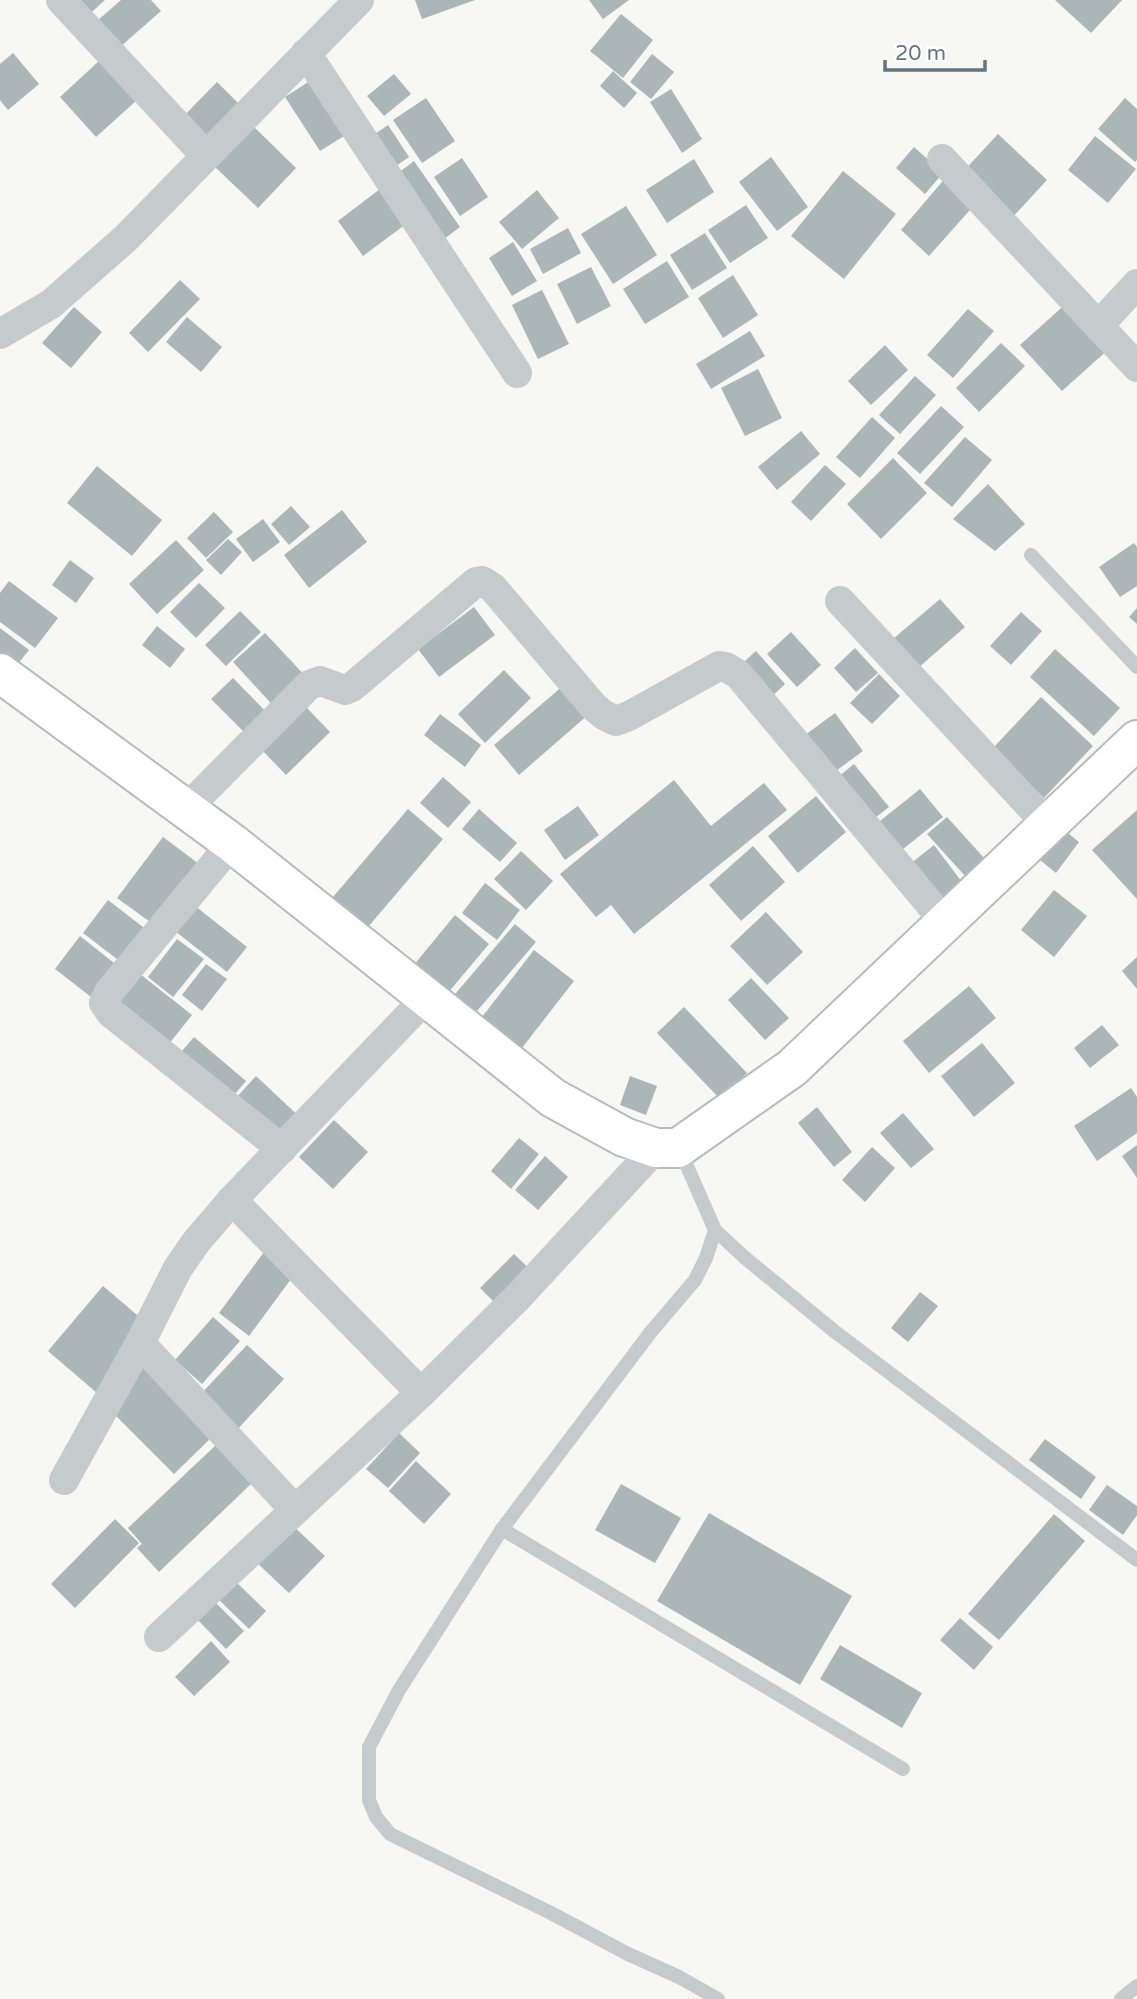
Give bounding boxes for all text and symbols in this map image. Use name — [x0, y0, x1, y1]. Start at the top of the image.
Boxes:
scale bar — [885, 28, 985, 72]
text: 20 m — [895, 41, 946, 66]

